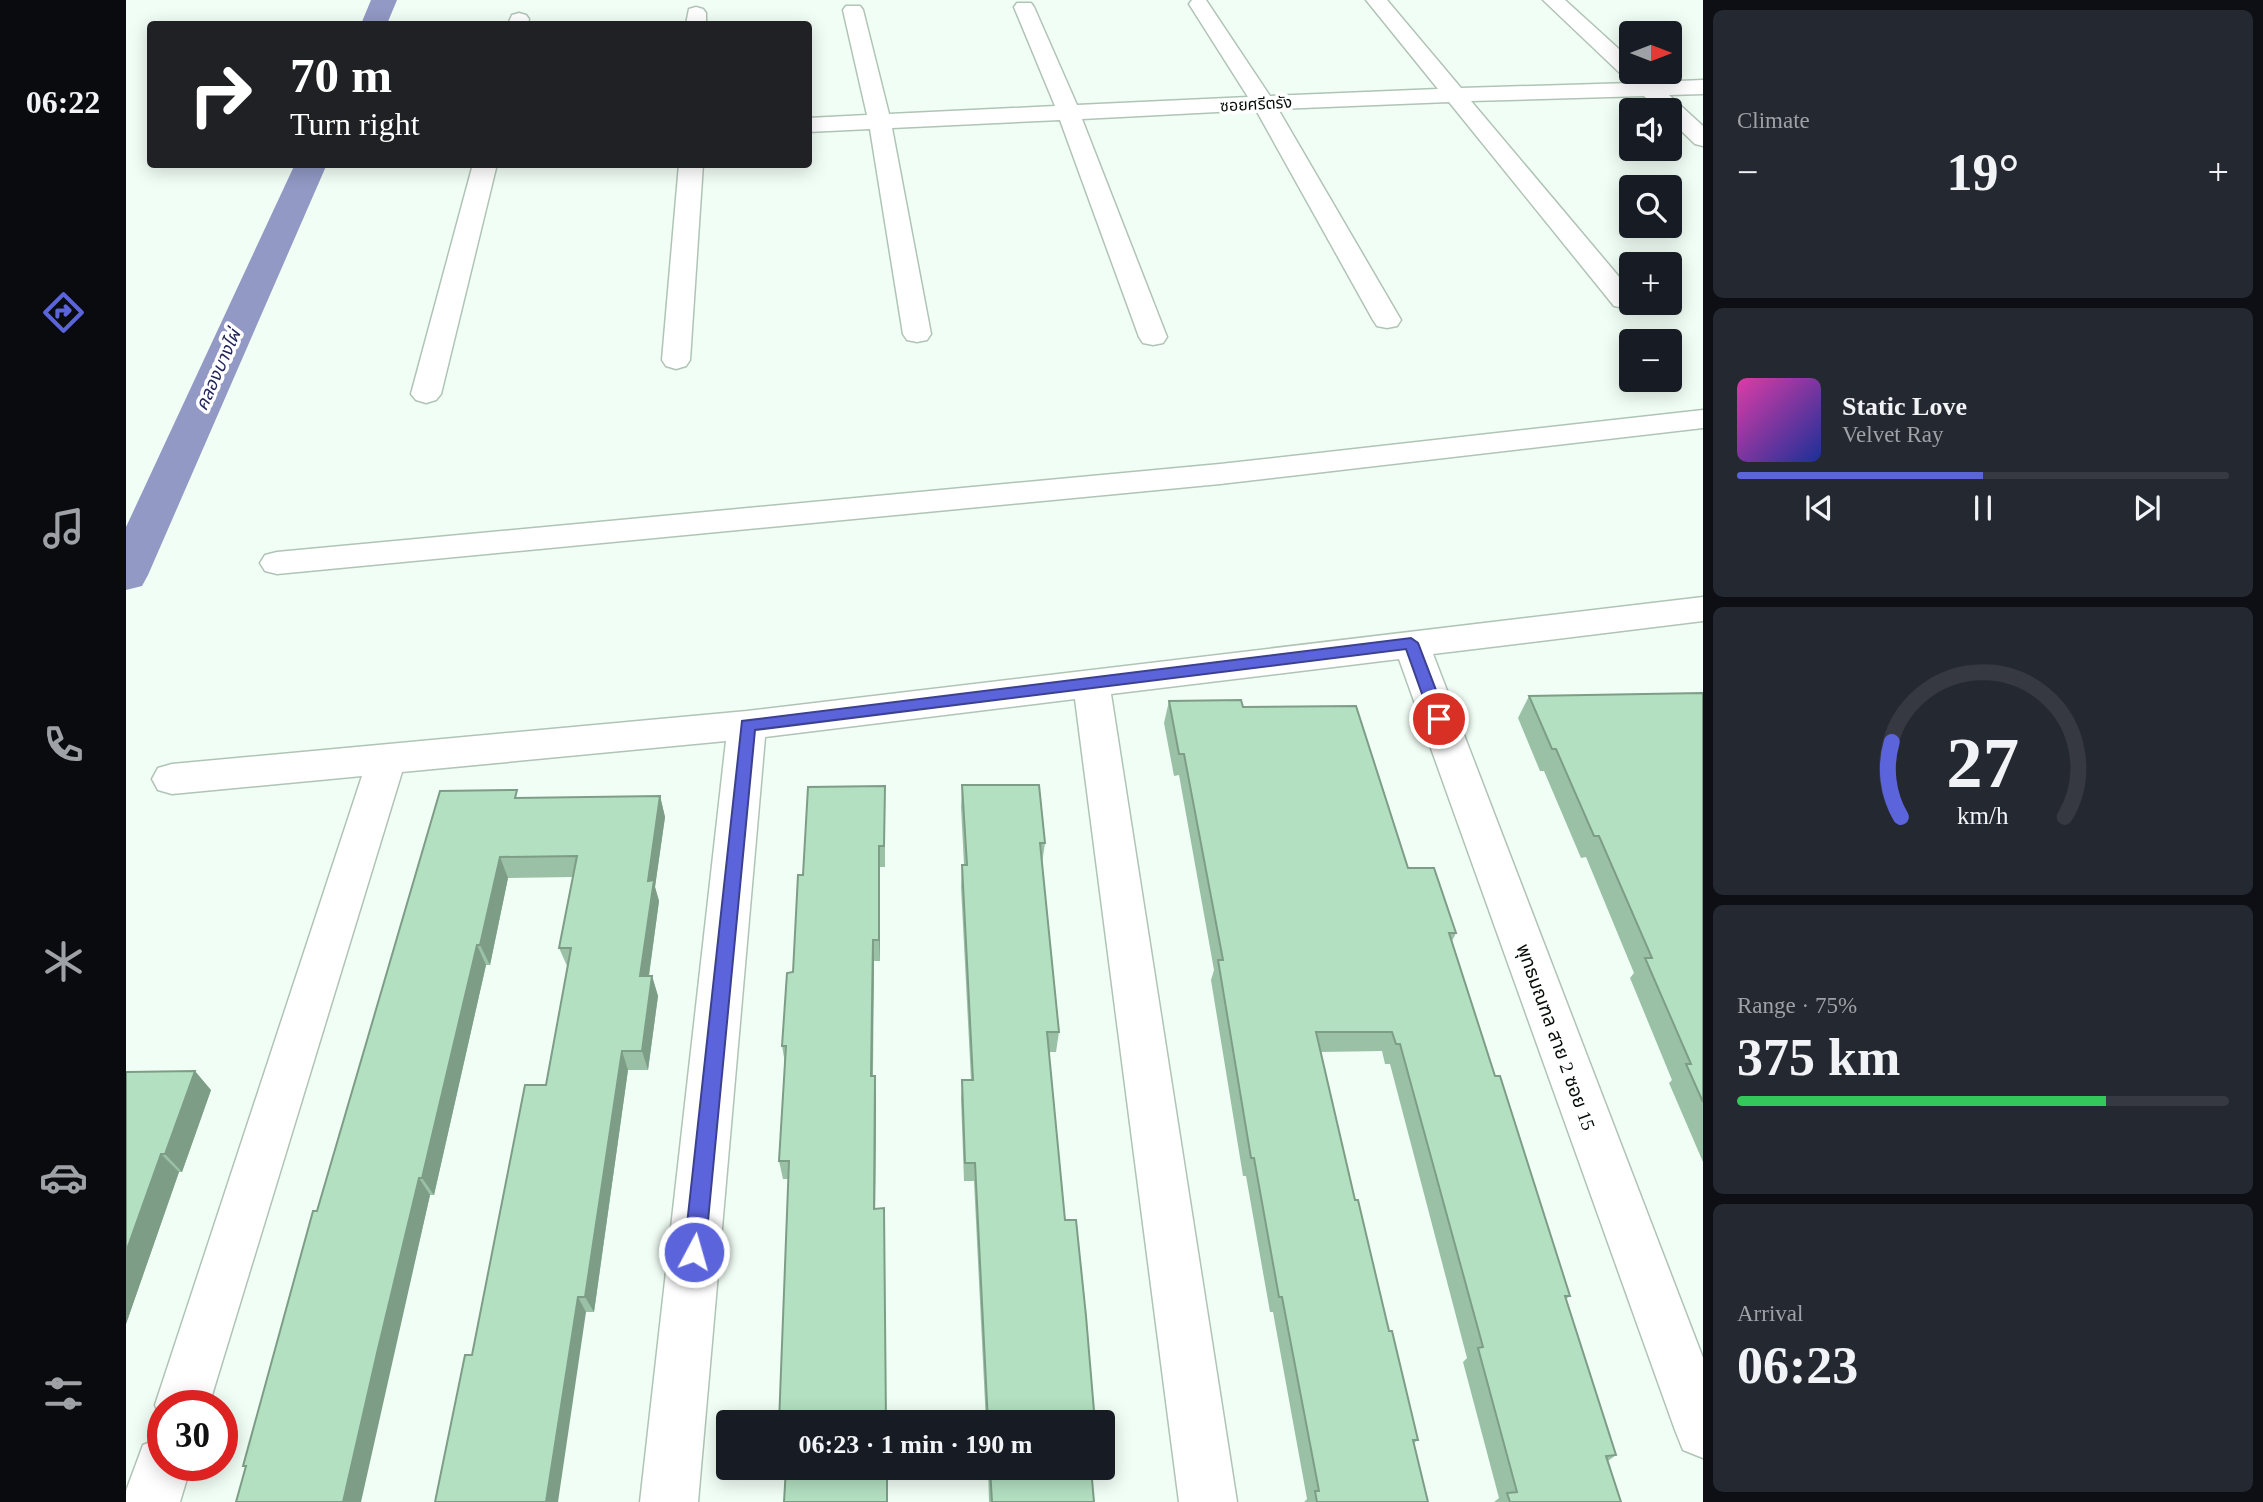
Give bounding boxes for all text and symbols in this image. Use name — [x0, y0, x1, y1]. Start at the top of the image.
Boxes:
north arrow — [1619, 21, 1682, 84]
map controls — [1619, 21, 1682, 392]
text: 70 m — [290, 48, 392, 103]
icon: right — [175, 49, 266, 140]
text: 06:22 — [26, 84, 100, 120]
street label: ซอยศรีตรัง — [1220, 94, 1292, 114]
button: sound — [1619, 98, 1682, 161]
text: Turn right — [290, 106, 420, 142]
text: Climate — [1737, 108, 1810, 133]
text: 19° — [1947, 144, 2019, 201]
text: − — [1737, 151, 1758, 193]
text: + — [2208, 151, 2229, 193]
button: search — [1619, 175, 1682, 238]
button: + — [1619, 252, 1682, 315]
icon: directions — [39, 288, 88, 337]
water label: คลองบางไผ่ — [191, 324, 246, 413]
button: − — [1619, 329, 1682, 392]
text: Static Love — [1842, 392, 1967, 421]
text: Velvet Ray — [1842, 422, 1944, 447]
icon: previous — [1800, 489, 1838, 527]
icon: pause — [1964, 489, 2002, 527]
icon: next — [2128, 489, 2166, 527]
icon: music — [39, 504, 88, 553]
pin — [1409, 689, 1469, 749]
icon: arrive — [1420, 700, 1458, 738]
icon: phone — [39, 720, 88, 769]
text: 27 — [1947, 722, 2019, 803]
text: km/h — [1957, 802, 2009, 829]
icon: climate — [39, 937, 88, 986]
street label: พุทธมณฑล สาย 2 ซอย 15 — [1512, 941, 1600, 1133]
text: Range · 75% — [1737, 993, 1857, 1018]
text: 375 km — [1737, 1029, 1900, 1086]
icon: car — [39, 1153, 88, 1202]
position arrow — [657, 1215, 731, 1289]
text: Arrival — [1737, 1301, 1803, 1326]
text: 06:23 — [1737, 1337, 1858, 1394]
icon: filters — [39, 1369, 88, 1418]
speed limit sign: 30 — [147, 1390, 238, 1481]
text: 06:23 · 1 min · 190 m — [799, 1430, 1033, 1459]

